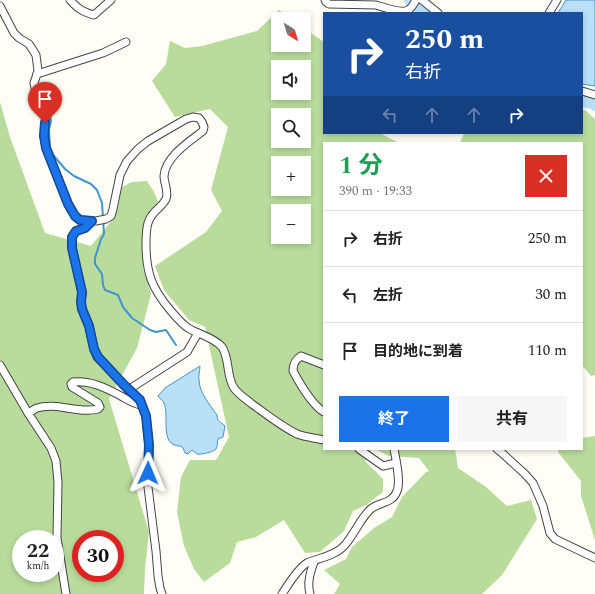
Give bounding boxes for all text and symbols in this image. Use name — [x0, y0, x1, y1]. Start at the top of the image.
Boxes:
north arrow — [271, 12, 311, 52]
map controls — [271, 12, 311, 244]
text: 250 m — [405, 18, 484, 61]
icon: right — [339, 28, 391, 80]
text: 右折 — [405, 59, 441, 86]
button: sound — [271, 60, 311, 100]
pin — [28, 82, 62, 123]
icon: arrive — [34, 88, 56, 110]
icon: left — [379, 104, 401, 126]
icon: ahead — [421, 104, 443, 126]
icon: ahead — [463, 104, 485, 126]
icon: right — [505, 104, 527, 126]
button: search — [271, 108, 311, 148]
text: 1 分 — [339, 148, 382, 184]
button: close — [525, 155, 567, 197]
button: + — [271, 156, 311, 196]
text: 390 m · 19:33 — [339, 181, 412, 201]
button: − — [271, 204, 311, 244]
text: 250 m — [528, 227, 567, 250]
icon: right — [339, 228, 361, 250]
text: 右折 — [373, 228, 403, 251]
text: 30 m — [535, 283, 567, 306]
icon: left — [339, 284, 361, 306]
text: 左折 — [373, 284, 403, 307]
text: 110 m — [528, 339, 567, 362]
icon: arrive — [339, 340, 361, 362]
text: 目的地に到着 — [373, 340, 463, 363]
button: 終了 — [339, 396, 449, 442]
button: 共有 — [457, 396, 567, 442]
position arrow — [127, 452, 169, 494]
speed limit sign: 30 — [72, 530, 124, 582]
text: 22 — [27, 536, 49, 566]
text: km/h — [27, 558, 49, 574]

